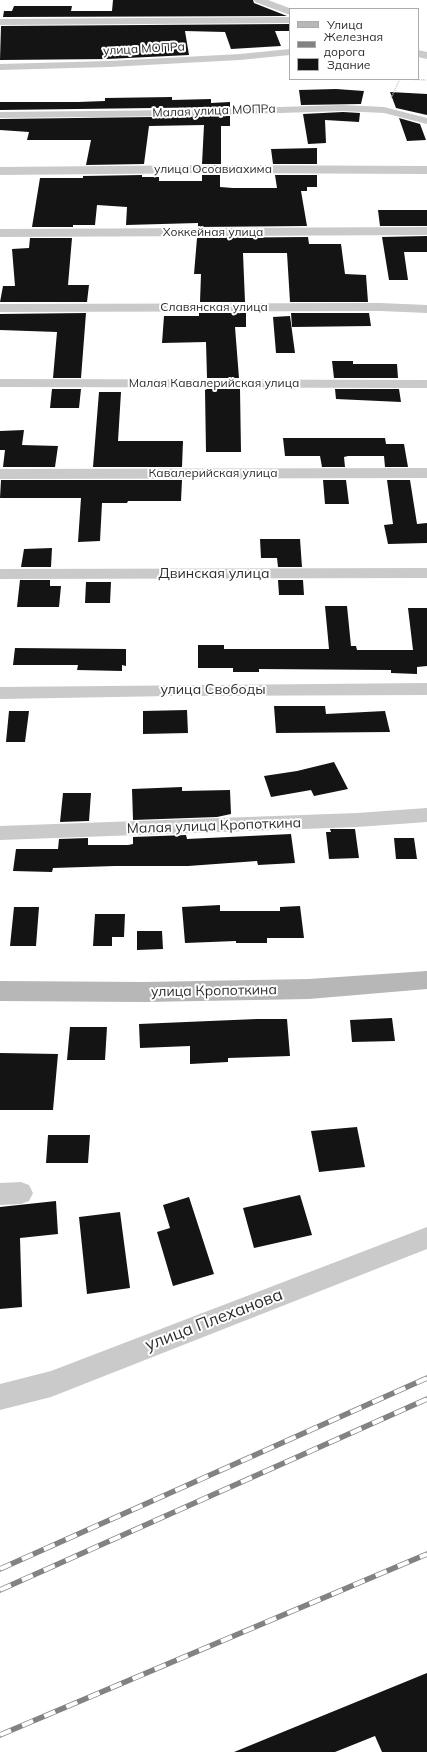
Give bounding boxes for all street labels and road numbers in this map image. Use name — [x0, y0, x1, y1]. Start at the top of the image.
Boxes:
street label: улица МОПРа — [103, 40, 185, 58]
street label: Малая улица МОПРа — [152, 102, 276, 120]
street label: улица Осоавиахима — [154, 162, 272, 176]
street label: Хоккейная улица — [163, 225, 263, 239]
street label: Славянская улица — [160, 300, 268, 314]
street label: Малая Кавалерийская улица — [129, 376, 299, 390]
street label: Кавалерийская улица — [148, 466, 278, 480]
street label: Двинская улица — [158, 566, 270, 582]
street label: улица Свободы — [160, 682, 266, 698]
street label: Малая улица Кропоткина — [126, 815, 302, 837]
street label: улица Кропоткина — [151, 982, 277, 1000]
street label: улица Плеханова — [142, 1284, 286, 1356]

